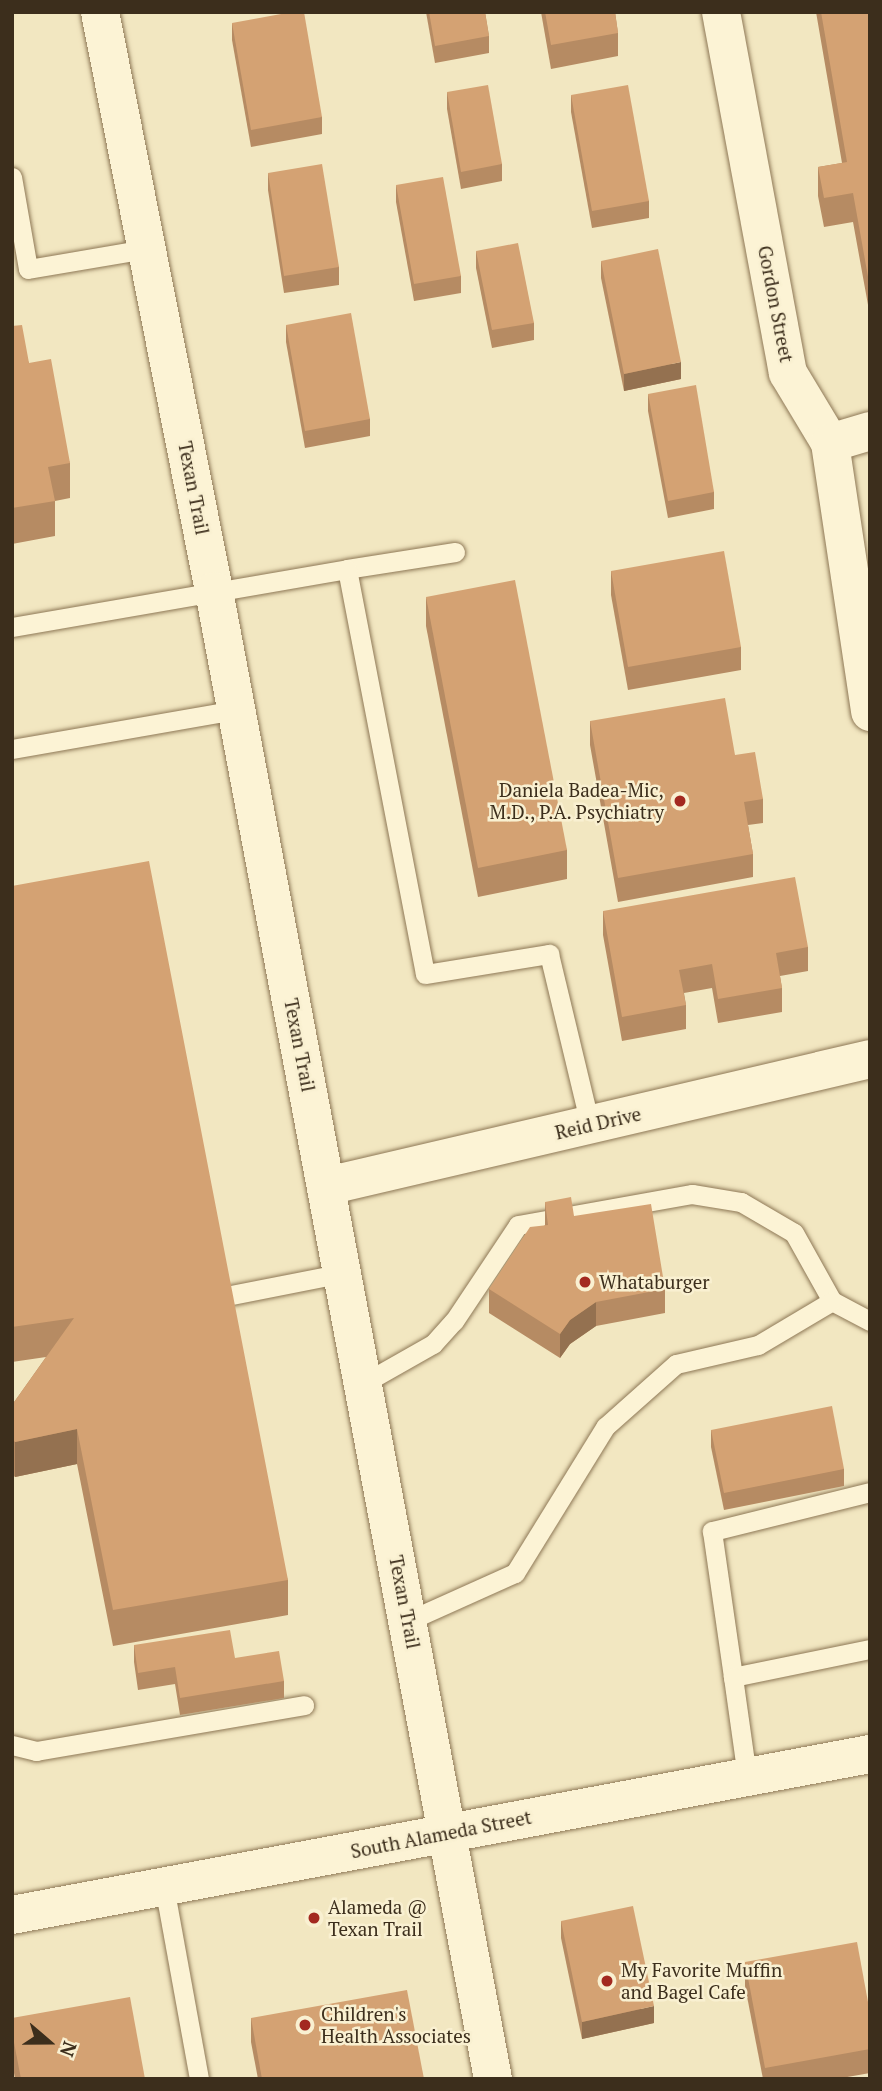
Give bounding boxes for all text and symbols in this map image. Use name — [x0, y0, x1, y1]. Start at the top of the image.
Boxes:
street label: Gordon Street — [754, 244, 798, 364]
street label: Texan Trail — [174, 439, 214, 537]
place label: Daniela Badea-Mic, M.D., P.A. Psychiatry — [488, 779, 664, 823]
marker: Daniela Badea-Mic, M.D., P.A. Psychiatry — [670, 791, 690, 811]
street label: Texan Trail — [280, 996, 320, 1094]
street label: Reid Drive — [553, 1102, 643, 1144]
place label: Whataburger — [599, 1271, 710, 1293]
marker: Whataburger — [577, 1274, 593, 1290]
street label: Texan Trail — [385, 1553, 425, 1651]
street label: South Alameda Street — [348, 1805, 534, 1863]
place label: Alameda @ Texan Trail — [328, 1896, 427, 1940]
marker: Alameda @ Texan Trail — [306, 1910, 322, 1926]
place label: My Favorite Muffin and Bagel Cafe — [621, 1959, 782, 2003]
marker: My Favorite Muffin and Bagel Cafe — [599, 1973, 615, 1989]
place label: Children's Health Associates — [321, 2003, 471, 2047]
north arrow — [14, 2007, 84, 2077]
marker: Children's Health Associates — [295, 2015, 315, 2035]
text: N — [55, 2038, 83, 2060]

